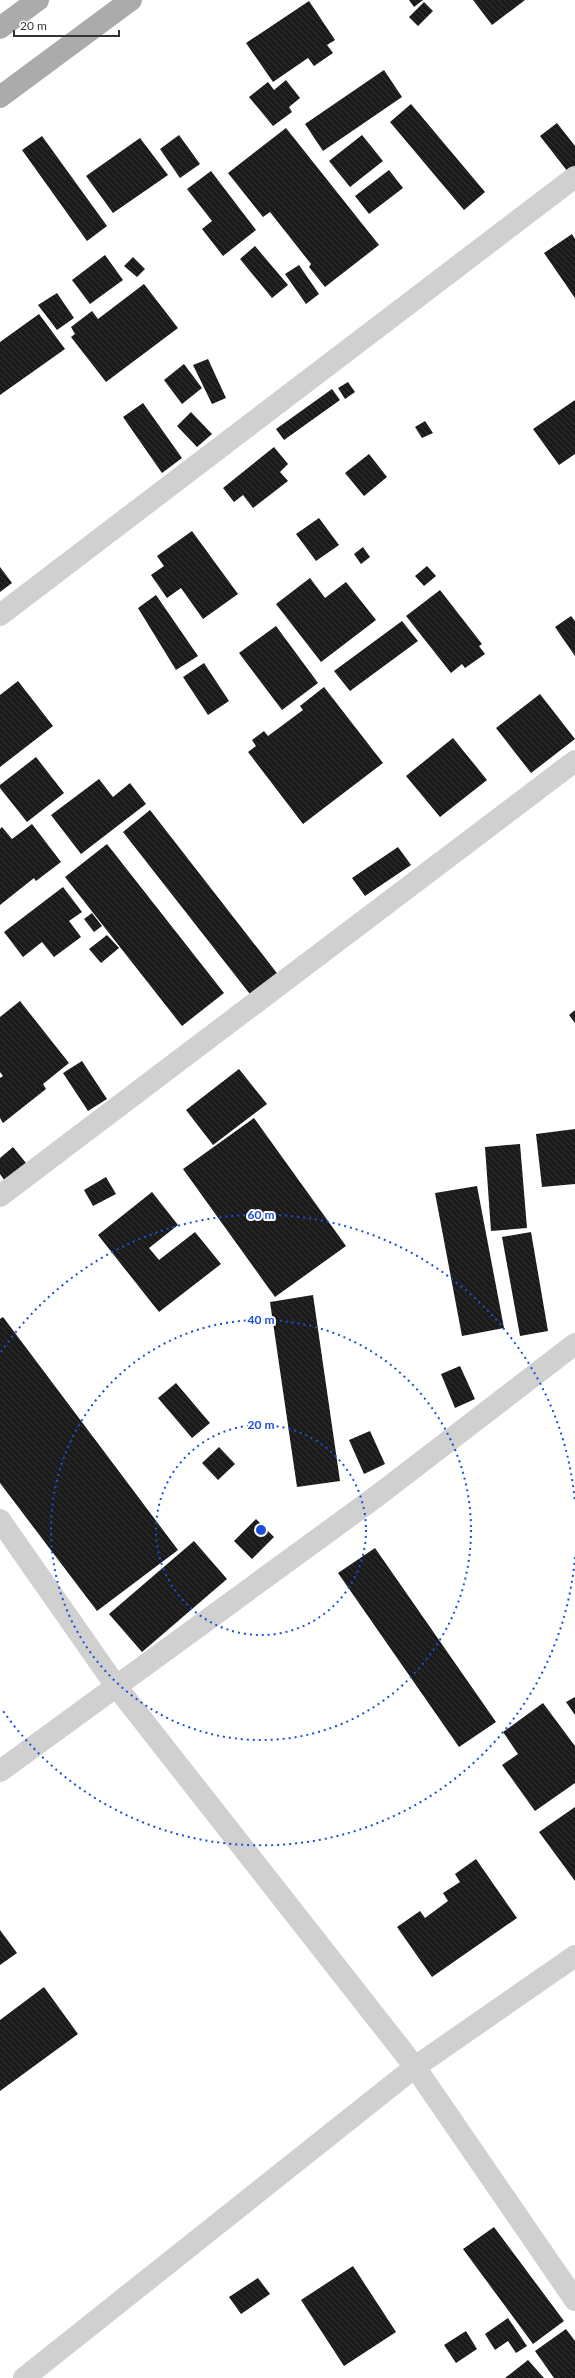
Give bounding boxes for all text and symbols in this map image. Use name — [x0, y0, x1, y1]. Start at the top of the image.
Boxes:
scale bar — [14, 12, 119, 38]
text: 20 m — [20, 18, 47, 33]
text: 60 m — [248, 1207, 274, 1222]
text: 40 m — [248, 1312, 274, 1327]
text: 20 m — [248, 1417, 274, 1432]
centre of rings — [254, 1523, 268, 1537]

